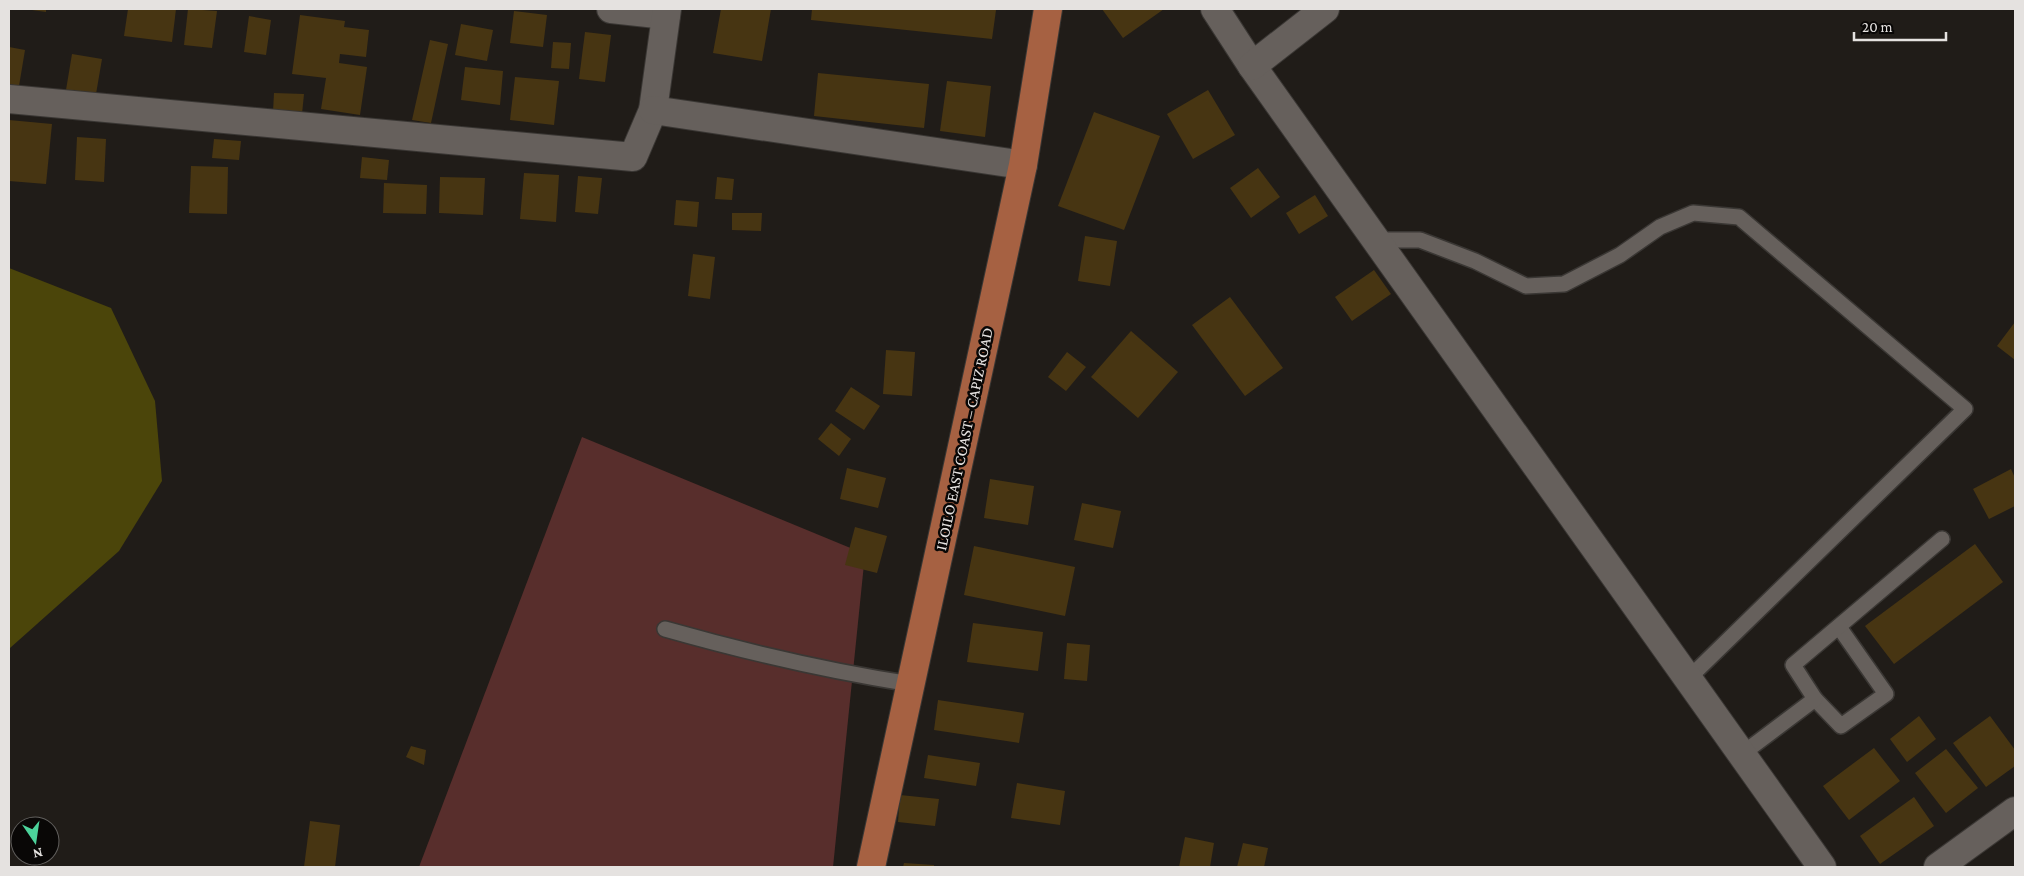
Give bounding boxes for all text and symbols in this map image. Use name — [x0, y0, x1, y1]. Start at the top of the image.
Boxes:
scale bar — [1854, 10, 1946, 42]
text: 20 m — [1862, 19, 1893, 35]
street label: ILOILO EAST COAST – CAPIZ ROAD — [932, 326, 996, 552]
north arrow — [10, 816, 60, 866]
text: N — [31, 845, 44, 863]

